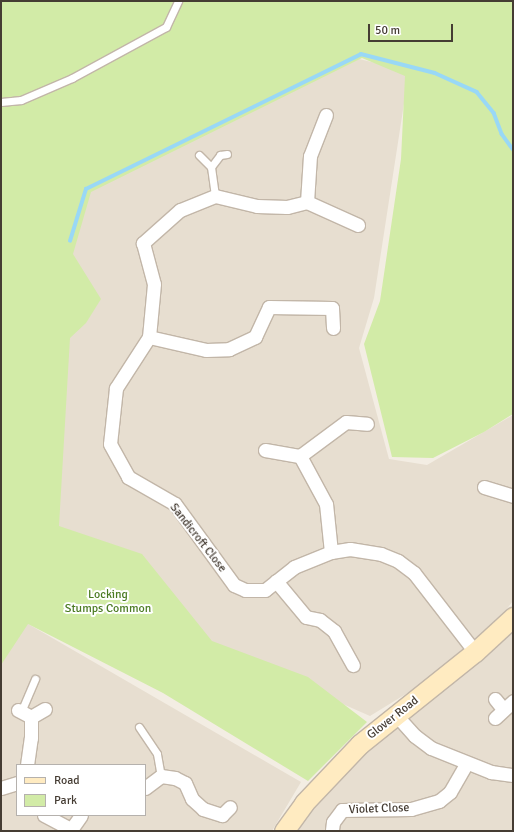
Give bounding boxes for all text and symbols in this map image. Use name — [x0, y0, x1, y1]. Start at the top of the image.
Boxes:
scale bar — [370, 16, 455, 42]
text: 50 m — [375, 23, 400, 38]
street label: Sandicroft Close — [167, 501, 229, 575]
park label: Locking Stumps Common — [65, 588, 151, 616]
street label: Glover Road — [364, 693, 422, 743]
legend — [16, 764, 146, 816]
text: Road — [54, 773, 80, 788]
text: Park — [54, 793, 77, 808]
street label: Violet Close — [348, 801, 410, 817]

